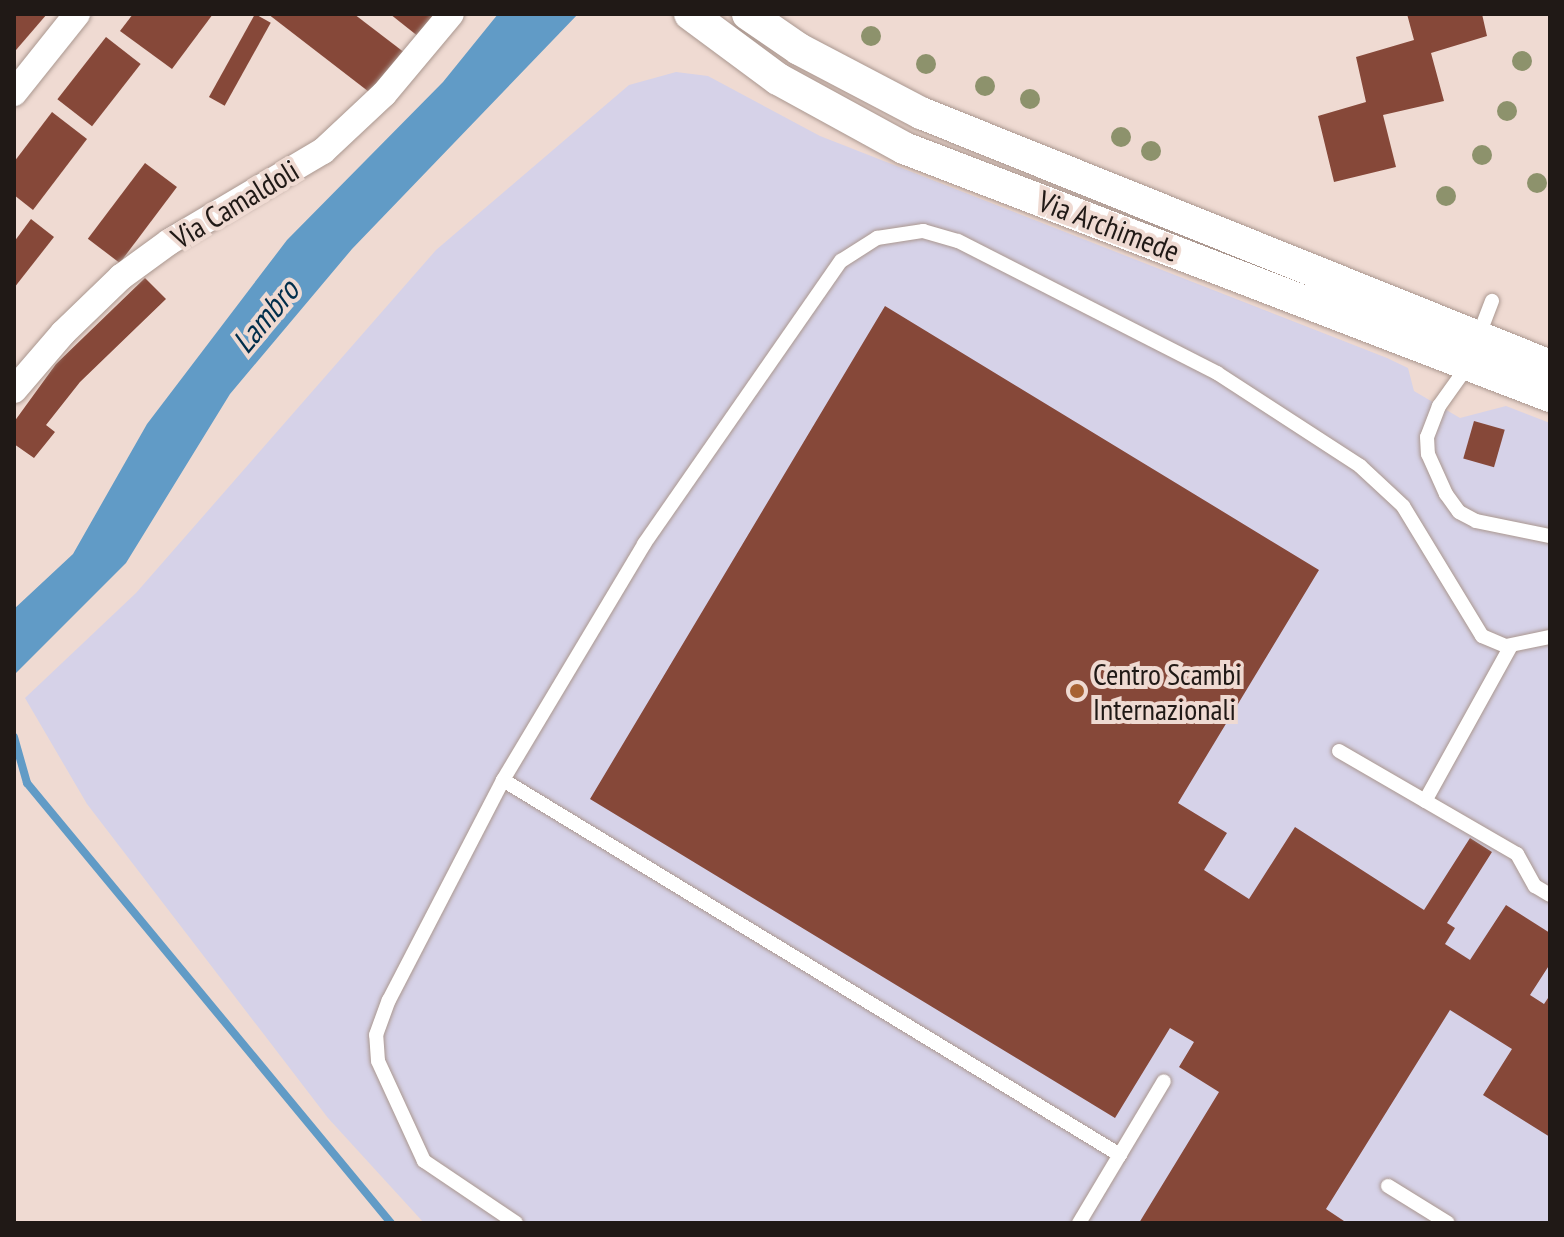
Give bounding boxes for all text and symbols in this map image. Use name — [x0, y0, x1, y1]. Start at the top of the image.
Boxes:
street label: Via Camaldoli — [165, 152, 305, 256]
street label: Via Archimede — [1033, 183, 1185, 269]
water label: Lambro — [224, 272, 306, 360]
place label: Centro Scambi Internazionali — [1093, 656, 1242, 726]
marker: Centro Scambi Internazionali — [1068, 682, 1086, 700]

